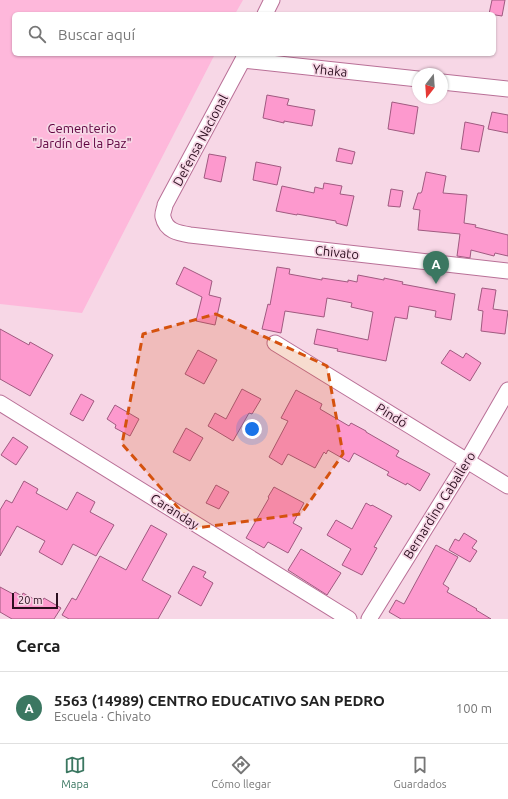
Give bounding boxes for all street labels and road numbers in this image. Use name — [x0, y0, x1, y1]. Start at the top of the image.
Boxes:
street label: Yhaka — [312, 61, 348, 79]
street label: Defensa Nacional — [170, 91, 230, 188]
street label: Chivato — [314, 243, 360, 261]
street label: Pindó — [374, 400, 410, 430]
street label: Bernardino Caballero — [400, 449, 478, 561]
street label: Caranday — [148, 491, 202, 531]

